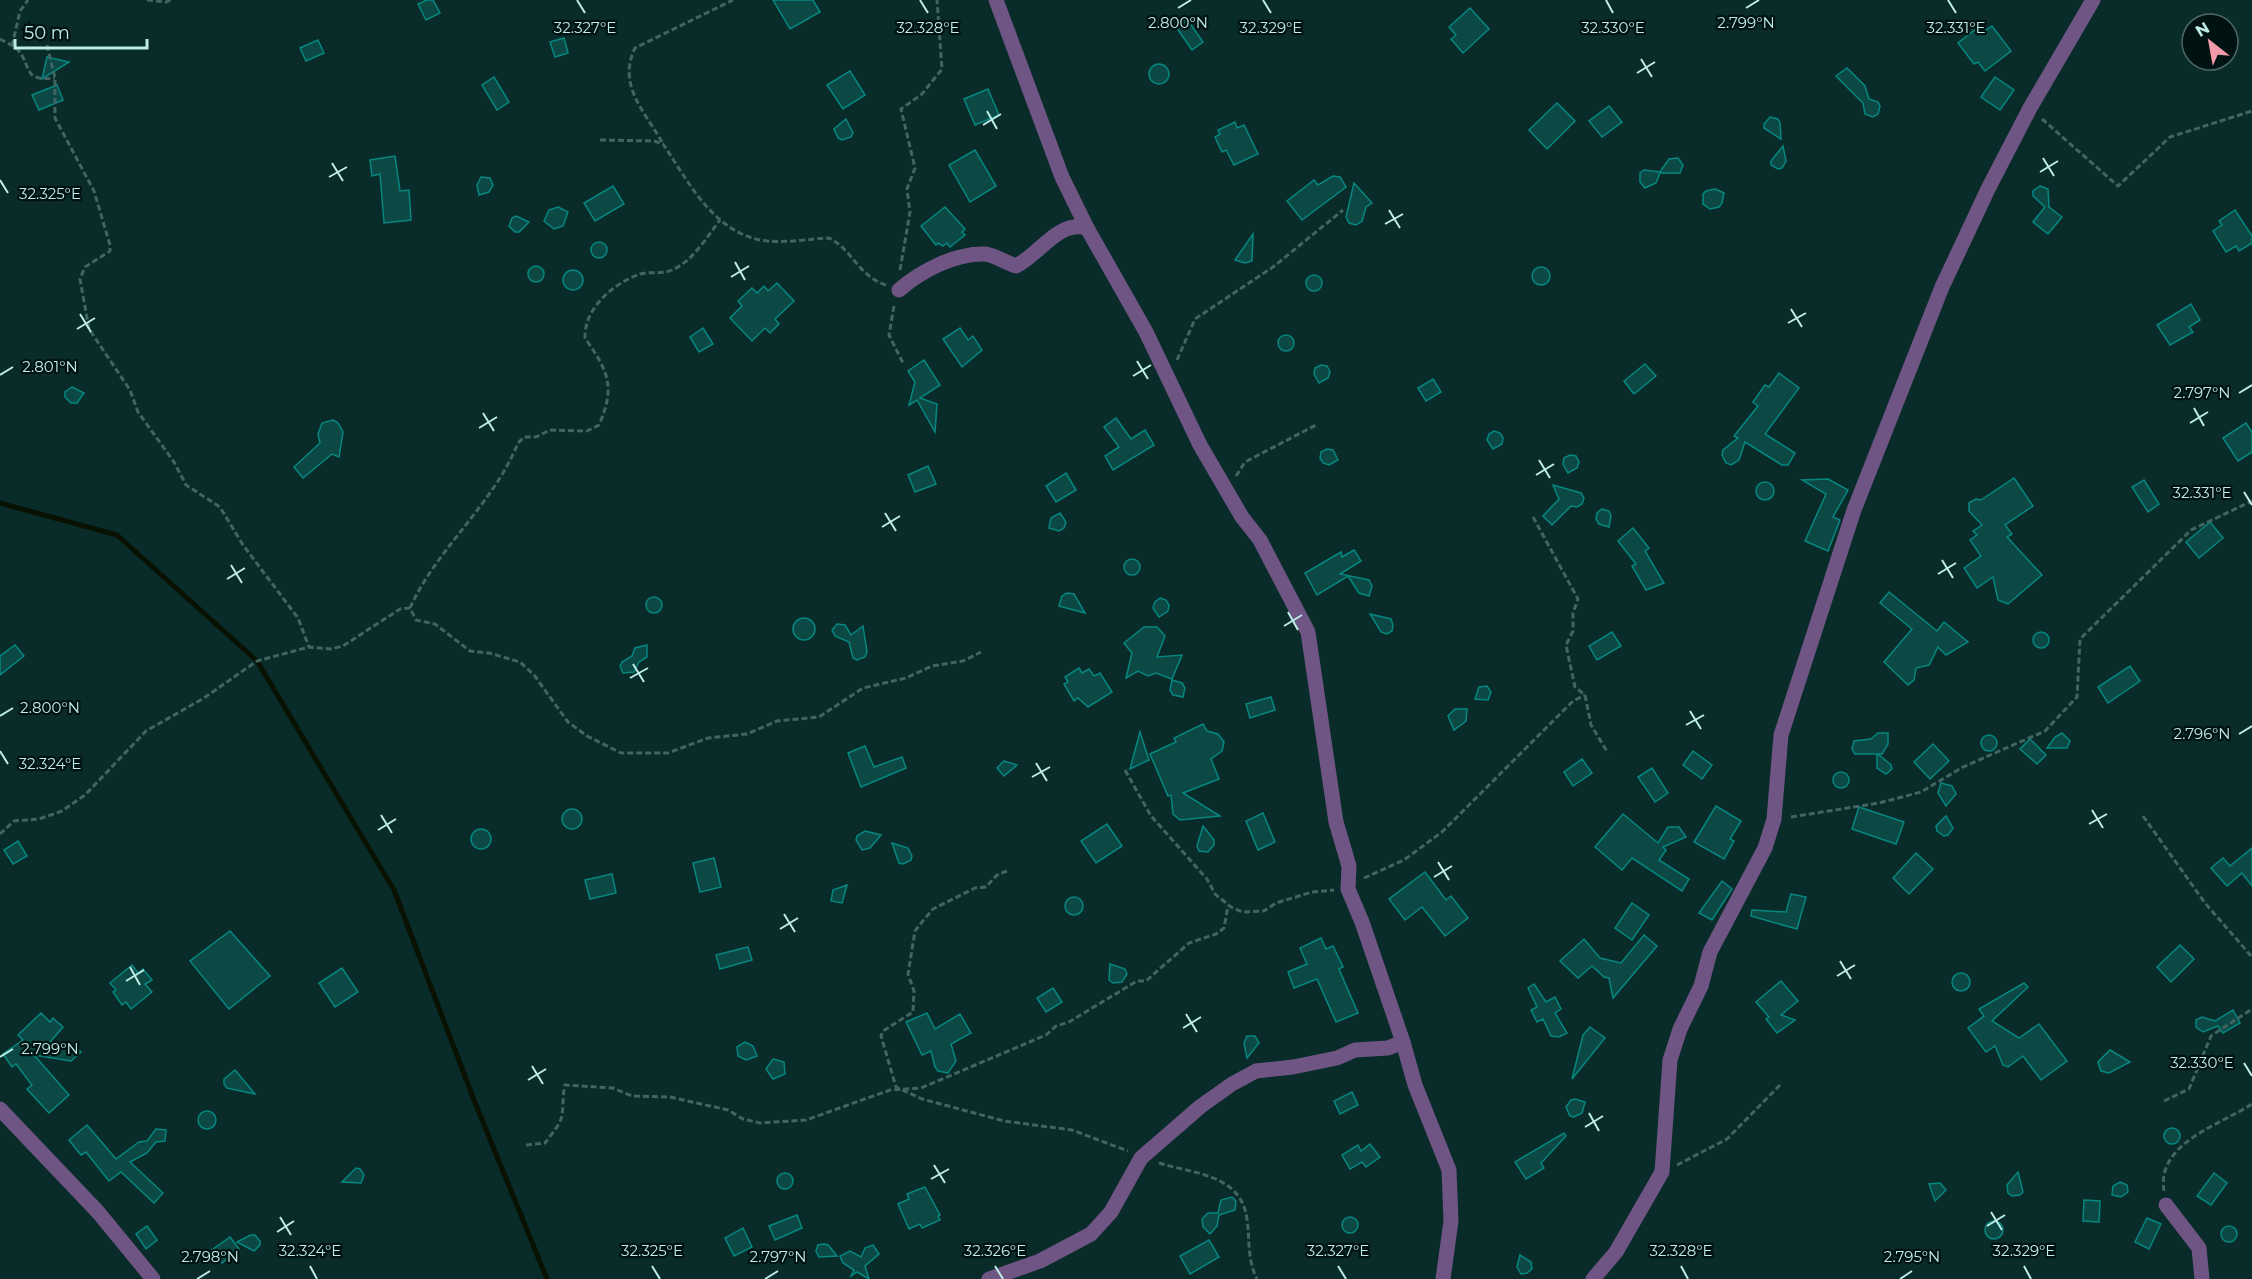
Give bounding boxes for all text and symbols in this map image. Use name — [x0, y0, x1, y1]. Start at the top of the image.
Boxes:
scale bar — [15, 12, 147, 50]
north arrow — [2180, 12, 2240, 72]
text: 2.800°N — [1148, 13, 1208, 32]
text: 2.799°N — [1717, 13, 1775, 32]
text: 32.327°E — [554, 18, 616, 37]
text: 32.328°E — [896, 18, 960, 37]
text: 32.329°E — [1240, 18, 1302, 37]
text: 32.330°E — [1581, 18, 1645, 37]
text: 32.331°E — [1927, 18, 1985, 37]
text: N — [2192, 18, 2213, 41]
text: 50 m — [24, 22, 70, 44]
text: 32.325°E — [19, 184, 81, 203]
text: 2.801°N — [22, 357, 78, 376]
text: 2.797°N — [2174, 383, 2230, 402]
text: 32.331°E — [2173, 483, 2231, 502]
text: 2.800°N — [20, 698, 80, 717]
text: 2.796°N — [2174, 724, 2230, 743]
text: 32.324°E — [19, 754, 81, 773]
text: 2.799°N — [21, 1039, 79, 1058]
text: 32.330°E — [2170, 1053, 2234, 1072]
text: 32.324°E — [279, 1241, 341, 1260]
text: 32.325°E — [621, 1241, 683, 1260]
text: 32.326°E — [964, 1241, 1026, 1260]
text: 32.327°E — [1307, 1241, 1369, 1260]
text: 32.328°E — [1649, 1241, 1713, 1260]
text: 32.329°E — [1993, 1241, 2055, 1260]
text: 2.798°N — [181, 1247, 239, 1266]
text: 2.797°N — [750, 1247, 806, 1266]
text: 2.795°N — [1884, 1247, 1940, 1266]

